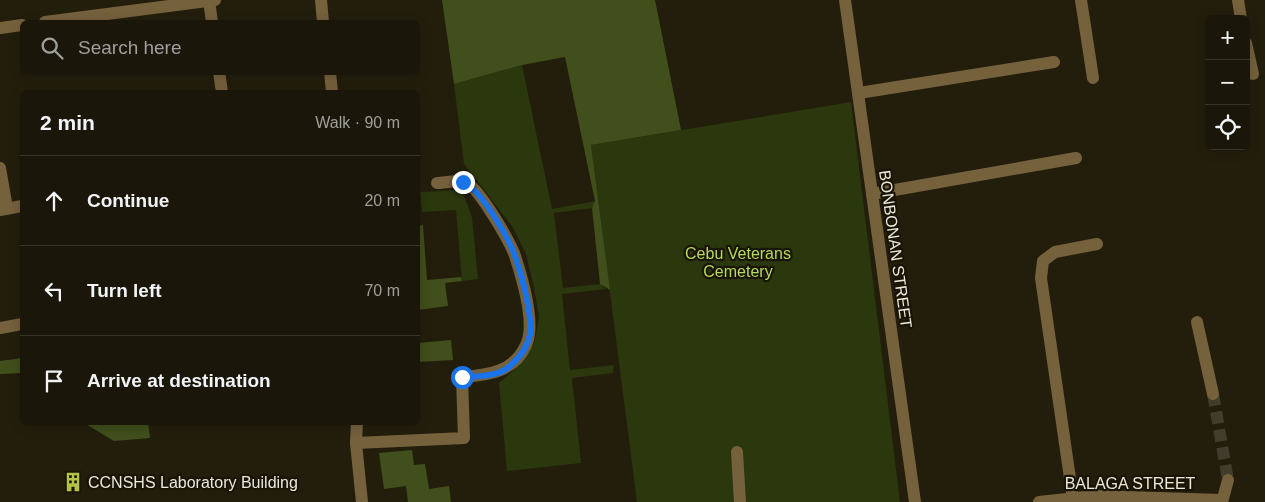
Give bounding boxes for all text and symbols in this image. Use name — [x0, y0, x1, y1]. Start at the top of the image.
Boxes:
map controls — [1205, 15, 1250, 150]
button: + — [1205, 15, 1250, 60]
search box — [20, 20, 420, 75]
icon: search — [38, 34, 66, 62]
text: Search here — [78, 37, 182, 58]
button: − — [1205, 60, 1250, 105]
button: locate — [1205, 105, 1250, 150]
text: 2 min — [40, 111, 95, 134]
text: Walk · 90 m — [315, 114, 400, 131]
street label: BONBONAN STREET — [876, 169, 915, 329]
route end — [452, 171, 475, 194]
icon: ahead — [40, 187, 68, 215]
text: Continue — [87, 190, 169, 211]
text: 20 m — [364, 192, 400, 209]
park label: Cebu Veterans Cemetery — [685, 245, 791, 280]
icon: left — [40, 277, 68, 305]
text: Turn left — [87, 280, 162, 301]
text: 70 m — [364, 282, 400, 299]
route start — [451, 366, 474, 389]
icon: arrive — [40, 367, 68, 395]
text: Arrive at destination — [87, 370, 271, 391]
building icon: CCNSHS Laboratory Building — [62, 471, 84, 493]
place label: CCNSHS Laboratory Building — [88, 474, 298, 491]
street label: BALAGA STREET — [1065, 475, 1196, 492]

